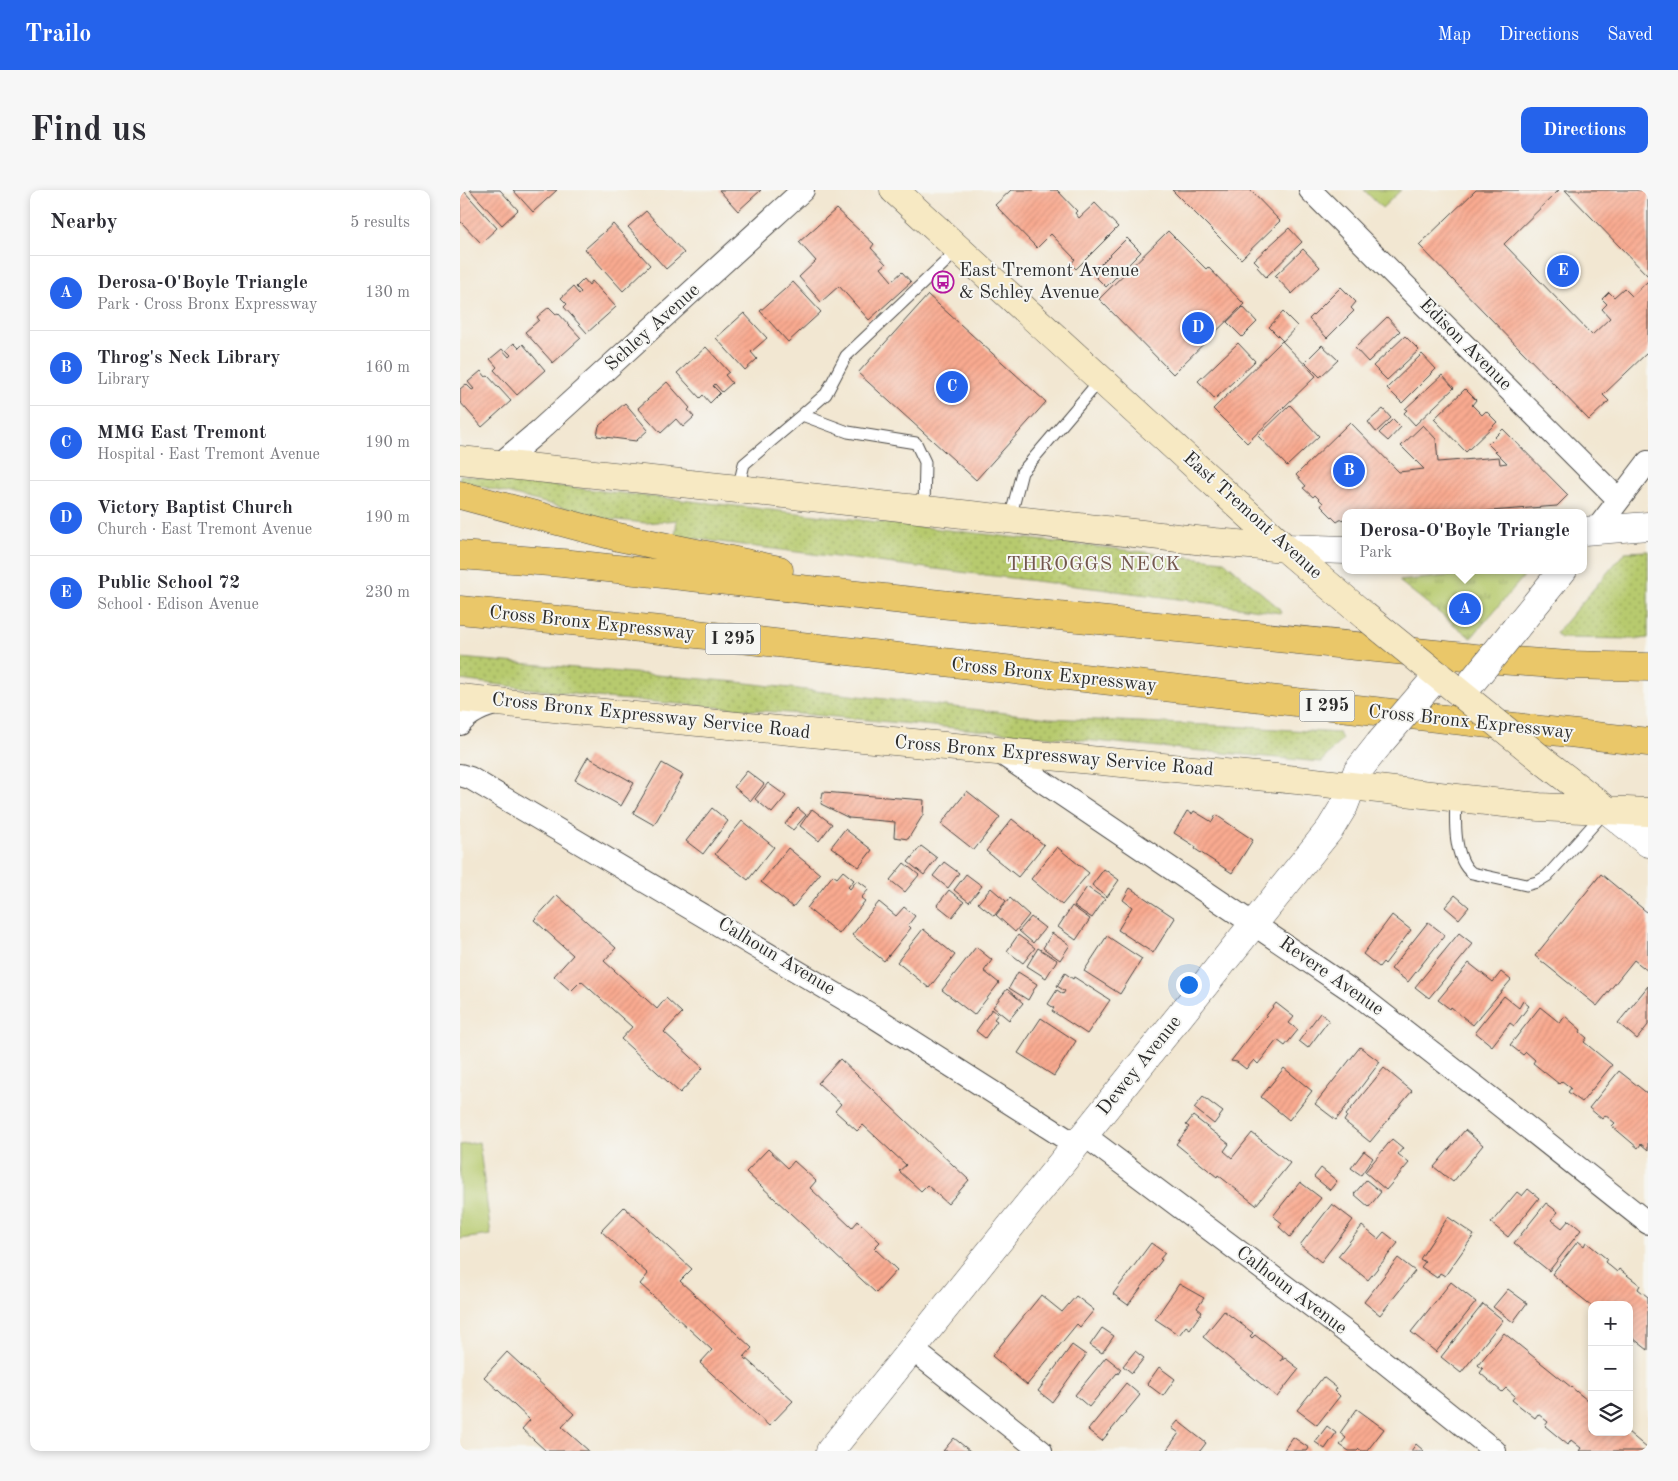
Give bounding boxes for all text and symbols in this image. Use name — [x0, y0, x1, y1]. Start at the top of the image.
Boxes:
text: Trailo — [25, 23, 91, 47]
text: Map — [1438, 26, 1471, 44]
text: Directions — [1499, 26, 1579, 44]
text: Saved — [1607, 26, 1653, 44]
button: Directions — [1521, 107, 1648, 153]
text: Find us — [30, 113, 146, 148]
text: Nearby — [50, 212, 118, 233]
text: 5 results — [350, 215, 410, 231]
pin: E — [1547, 252, 1579, 290]
place label: East Tremont Avenue & Schley Avenue — [959, 262, 1139, 303]
bus stop icon: East Tremont Avenue & Schley Avenue — [931, 270, 955, 294]
text: Derosa-O'Boyle Triangle — [97, 274, 308, 293]
street label: Schley Avenue — [602, 281, 704, 375]
text: A — [60, 285, 72, 301]
text: 130 m — [365, 285, 410, 301]
street label: Edison Avenue — [1415, 295, 1515, 395]
text: Park · Cross Bronx Expressway — [97, 297, 317, 313]
pin: D — [1182, 309, 1214, 347]
text: Throg's Neck Library — [97, 349, 280, 368]
text: B — [60, 360, 72, 376]
text: 160 m — [365, 360, 410, 376]
pin: C — [936, 368, 968, 406]
text: Library — [97, 372, 150, 388]
text: MMG East Tremont — [97, 424, 266, 443]
text: C — [61, 435, 71, 451]
text: 190 m — [365, 435, 410, 451]
text: Hospital · East Tremont Avenue — [97, 447, 320, 463]
street label: East Tremont Avenue — [1179, 449, 1325, 583]
pin: B — [1333, 452, 1365, 490]
text: Victory Baptist Church — [97, 499, 293, 518]
popup — [1342, 509, 1587, 574]
text: D — [60, 510, 72, 526]
text: 190 m — [365, 510, 410, 526]
text: Church · East Tremont Avenue — [97, 522, 312, 538]
text: Derosa-O'Boyle Triangle — [1359, 522, 1570, 541]
text: Park — [1359, 545, 1392, 561]
district label: THROGGS NECK — [1007, 555, 1181, 575]
text: Public School 72 — [97, 574, 240, 593]
text: E — [60, 585, 72, 601]
text: 230 m — [365, 585, 410, 601]
pin: A — [1449, 590, 1481, 628]
text: School · Edison Avenue — [97, 597, 259, 613]
street label: Cross Bronx Expressway — [488, 604, 696, 644]
road number: I 295 — [706, 624, 760, 654]
street label: Cross Bronx Expressway — [950, 656, 1158, 696]
street label: Cross Bronx Expressway Service Road — [491, 691, 811, 743]
road number: I 295 — [1300, 691, 1354, 722]
street label: Cross Bronx Expressway — [1367, 703, 1575, 743]
street label: Cross Bronx Expressway Service Road — [894, 734, 1214, 780]
street label: Calhoun Avenue — [714, 915, 838, 999]
street label: Revere Avenue — [1275, 934, 1387, 1020]
your location — [1176, 972, 1202, 998]
street label: Dewey Avenue — [1094, 1013, 1186, 1119]
street label: Calhoun Avenue — [1232, 1243, 1350, 1339]
map controls — [1588, 1301, 1633, 1436]
button: + — [1588, 1301, 1633, 1346]
button: − — [1588, 1346, 1633, 1391]
button: layers — [1588, 1391, 1633, 1436]

